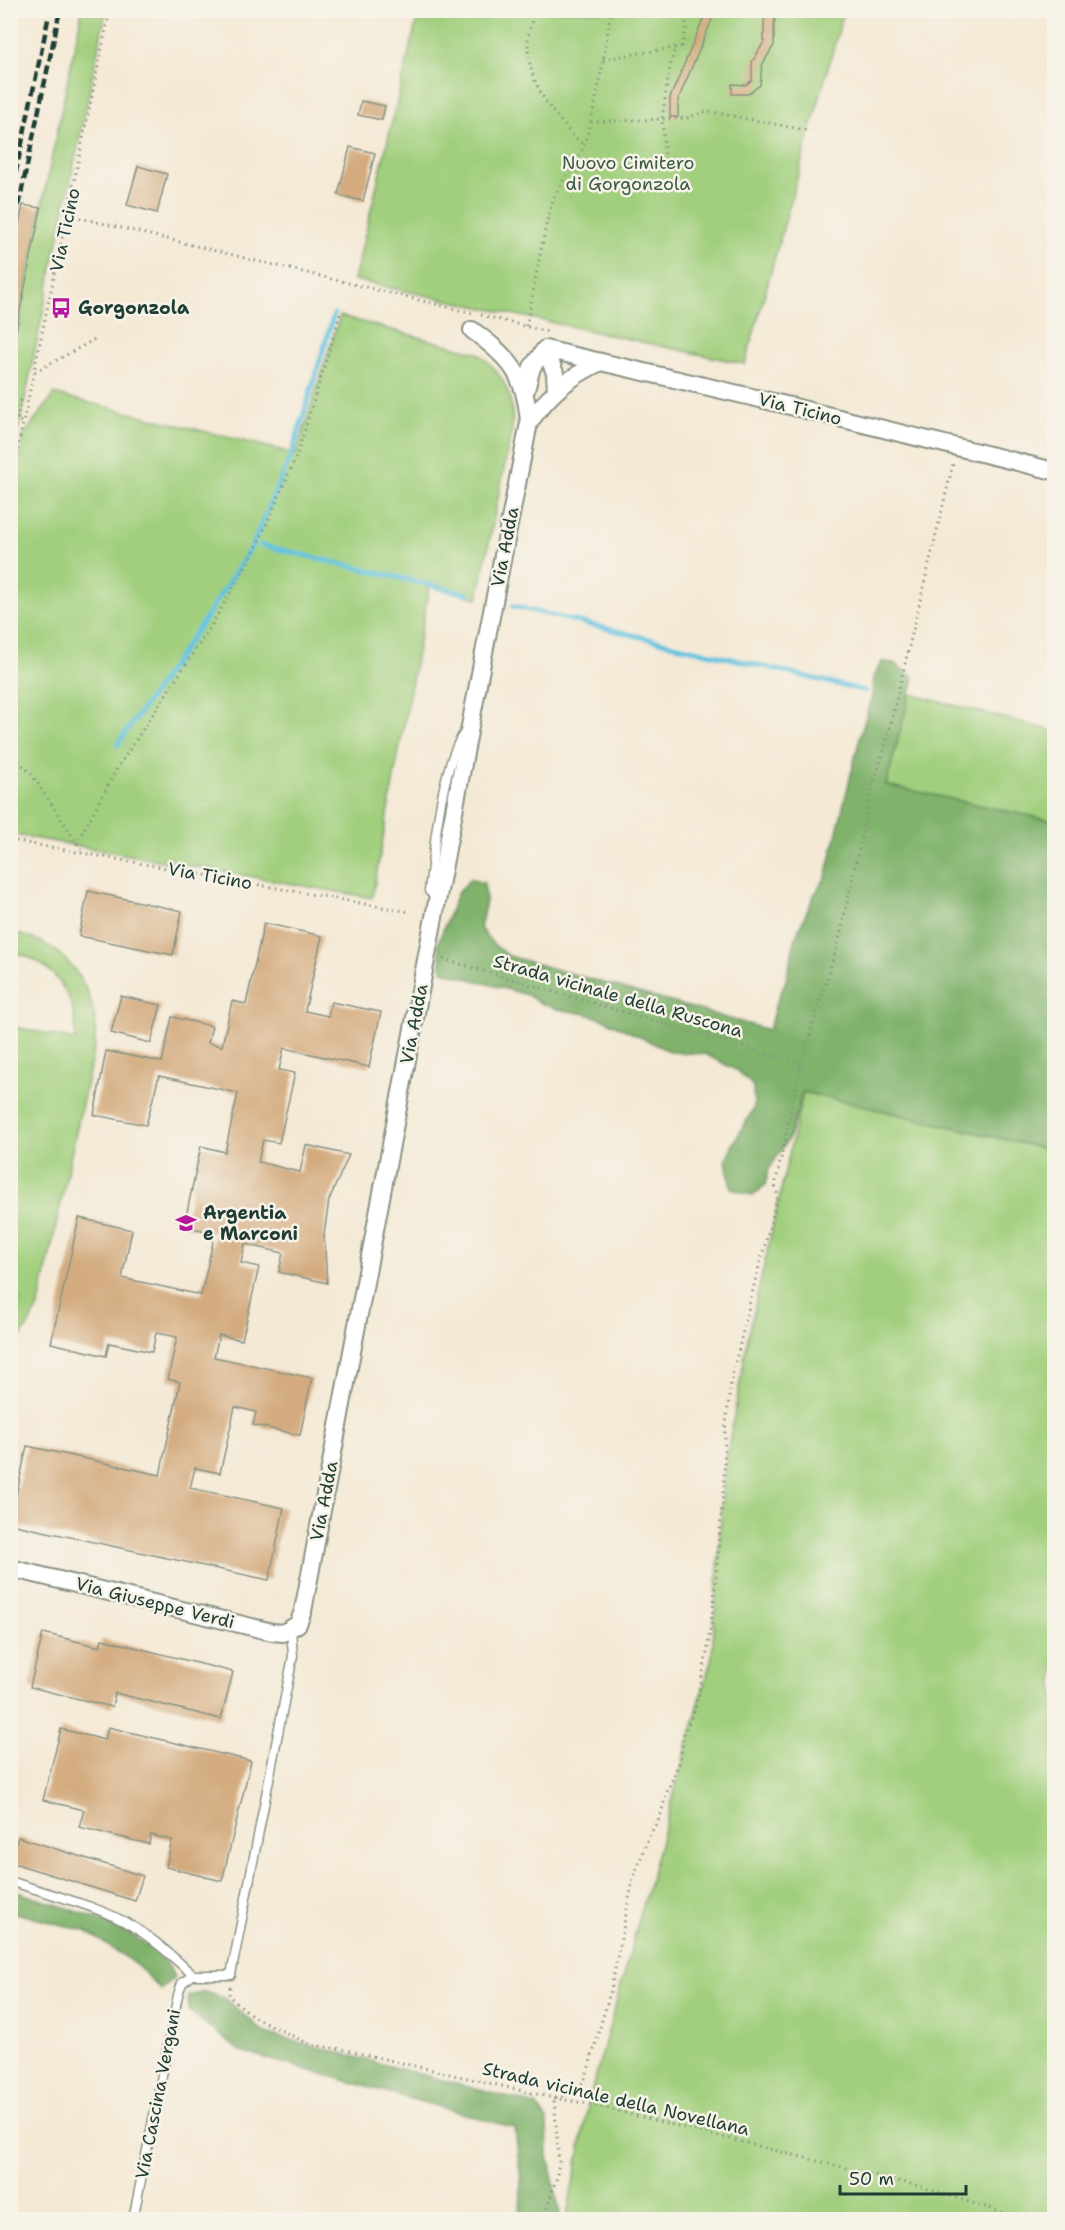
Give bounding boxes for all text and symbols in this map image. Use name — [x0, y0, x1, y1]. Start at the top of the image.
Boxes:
park label: Nuovo Cimitero di Gorgonzola — [562, 151, 694, 196]
street label: Via Ticino — [44, 186, 86, 274]
bus stop icon: Gorgonzola — [49, 296, 73, 320]
place label: Gorgonzola — [78, 296, 190, 320]
street label: Via Ticino — [756, 387, 844, 431]
street label: Via Adda — [485, 505, 525, 589]
street label: Via Ticino — [166, 857, 254, 895]
street label: Strada vicinale della Ruscona — [491, 949, 745, 1043]
street label: Via Adda — [394, 982, 434, 1066]
place label: Argentia e Marconi — [203, 1201, 298, 1246]
school or university icon: Argentia e Marconi — [174, 1211, 198, 1235]
street label: Via Adda — [304, 1459, 344, 1543]
street label: Via Giuseppe Verdi — [73, 1572, 237, 1634]
street label: Via Cascina Vergani — [130, 2007, 186, 2181]
street label: Strada vicinale della Novellana — [480, 2057, 752, 2141]
scale bar — [840, 2158, 966, 2196]
text: 50 m — [849, 2167, 894, 2191]

